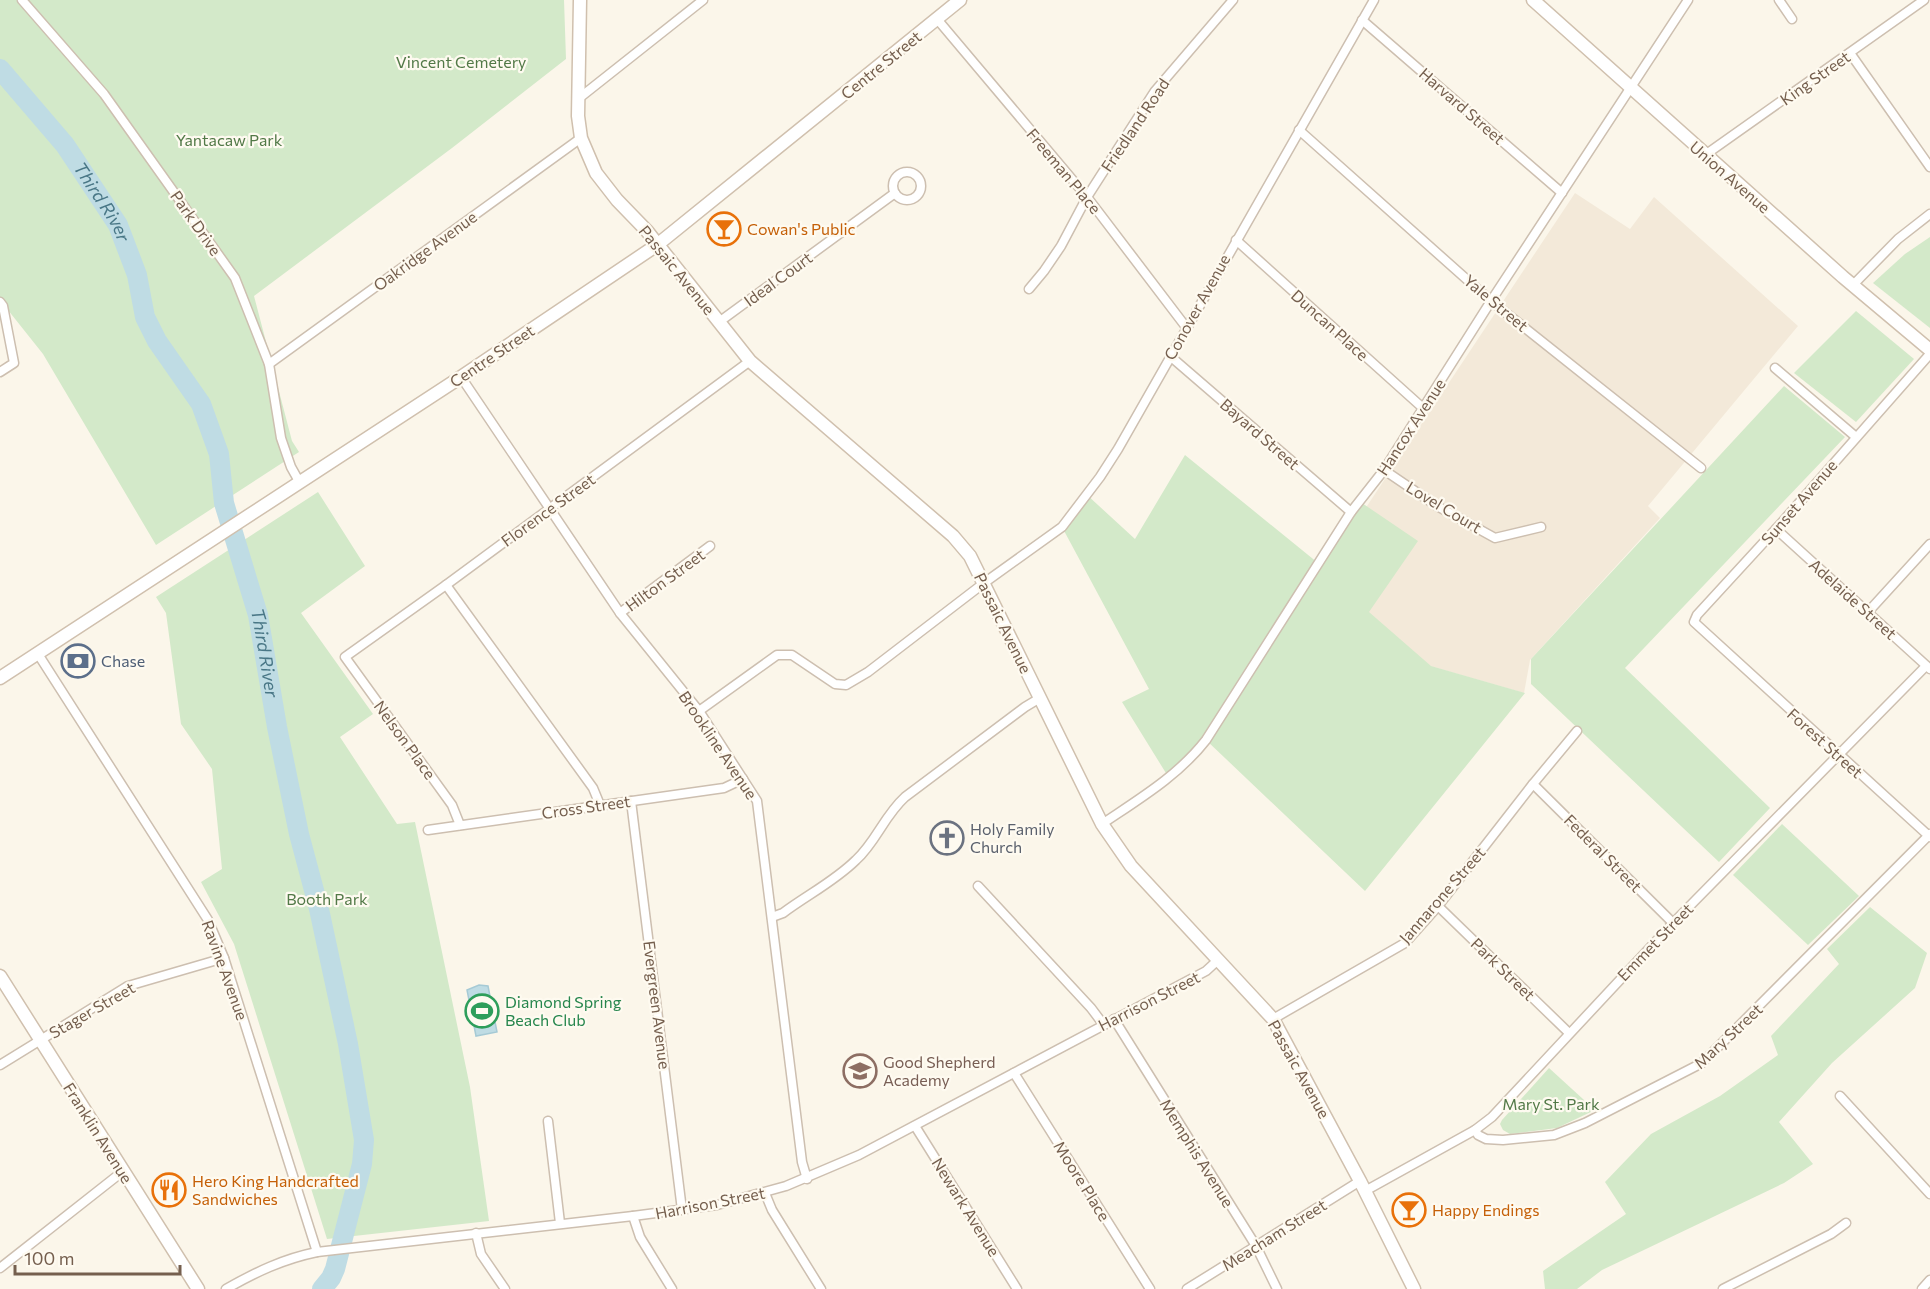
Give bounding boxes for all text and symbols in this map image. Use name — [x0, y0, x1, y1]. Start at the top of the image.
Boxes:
street label: Centre Street — [837, 26, 925, 103]
street label: King Street — [1776, 46, 1854, 109]
park label: Vincent Cemetery — [396, 52, 526, 71]
street label: Harvard Street — [1416, 63, 1509, 148]
street label: Friedland Road — [1096, 74, 1173, 175]
street label: Freeman Place — [1023, 124, 1106, 217]
park label: Yantacaw Park — [176, 130, 283, 149]
street label: Union Avenue — [1686, 137, 1774, 217]
water label: Third River — [69, 158, 136, 245]
street label: Park Drive — [167, 186, 226, 259]
street label: Oakridge Avenue — [369, 207, 480, 294]
bar icon: Cowan's Public — [706, 211, 742, 247]
place label: Cowan's Public — [747, 219, 856, 238]
street label: Passaic Avenue — [635, 221, 719, 318]
street label: Ideal Court — [740, 247, 816, 310]
street label: Conover Avenue — [1160, 250, 1234, 363]
street label: Yale Street — [1460, 270, 1533, 335]
street label: Duncan Place — [1288, 285, 1373, 364]
street label: Centre Street — [446, 320, 538, 391]
street label: Hancox Avenue — [1372, 375, 1449, 479]
street label: Bayard Street — [1217, 394, 1304, 473]
street label: Sunset Avenue — [1757, 455, 1841, 548]
street label: Florence Street — [497, 469, 599, 550]
street label: Lovel Court — [1403, 477, 1486, 537]
street label: Hilton Street — [621, 544, 709, 615]
street label: Adelaide Street — [1806, 554, 1901, 643]
street label: Passaic Avenue — [971, 569, 1036, 676]
water label: Third River — [247, 606, 284, 700]
bank icon: Chase — [60, 643, 96, 679]
place label: Chase — [101, 651, 145, 670]
street label: Brookline Avenue — [675, 687, 762, 802]
street label: Nelson Place — [371, 697, 440, 783]
street label: Forest Street — [1784, 704, 1867, 782]
street label: Cross Street — [540, 791, 632, 822]
street label: Federal Street — [1561, 810, 1646, 896]
place label: Holy Family Church — [970, 819, 1055, 856]
church icon: Holy Family Church — [929, 820, 965, 856]
street label: Jannarone Street — [1395, 842, 1489, 947]
park label: Booth Park — [286, 889, 368, 908]
street label: Emmet Street — [1613, 899, 1697, 984]
street label: Ravine Avenue — [199, 917, 252, 1023]
street label: Park Street — [1467, 933, 1540, 1004]
street label: Evergreen Avenue — [640, 940, 675, 1070]
street label: Harrison Street — [1095, 967, 1203, 1034]
street label: Stager Street — [46, 977, 138, 1042]
place label: Diamond Spring Beach Club — [505, 992, 622, 1029]
sports icon: Diamond Spring Beach Club — [464, 993, 500, 1029]
street label: Mary Street — [1690, 999, 1766, 1072]
street label: Passaic Avenue — [1265, 1016, 1334, 1121]
place label: Good Shepherd Academy — [883, 1052, 996, 1089]
school or university icon: Good Shepherd Academy — [842, 1053, 878, 1089]
street label: Franklin Avenue — [60, 1079, 137, 1187]
park label: Mary St. Park — [1502, 1094, 1600, 1113]
street label: Memphis Avenue — [1156, 1095, 1238, 1210]
street label: Moore Place — [1050, 1137, 1115, 1224]
street label: Newark Avenue — [928, 1154, 1004, 1260]
place label: Hero King Handcrafted Sandwiches — [192, 1171, 359, 1208]
restaurant icon: Hero King Handcrafted Sandwiches — [151, 1172, 187, 1208]
street label: Harrison Street — [653, 1182, 767, 1222]
bar icon: Happy Endings — [1391, 1192, 1427, 1228]
street label: Meacham Street — [1218, 1195, 1330, 1274]
place label: Happy Endings — [1432, 1200, 1540, 1219]
scale bar — [15, 1238, 180, 1276]
text: 100 m — [24, 1247, 74, 1269]

